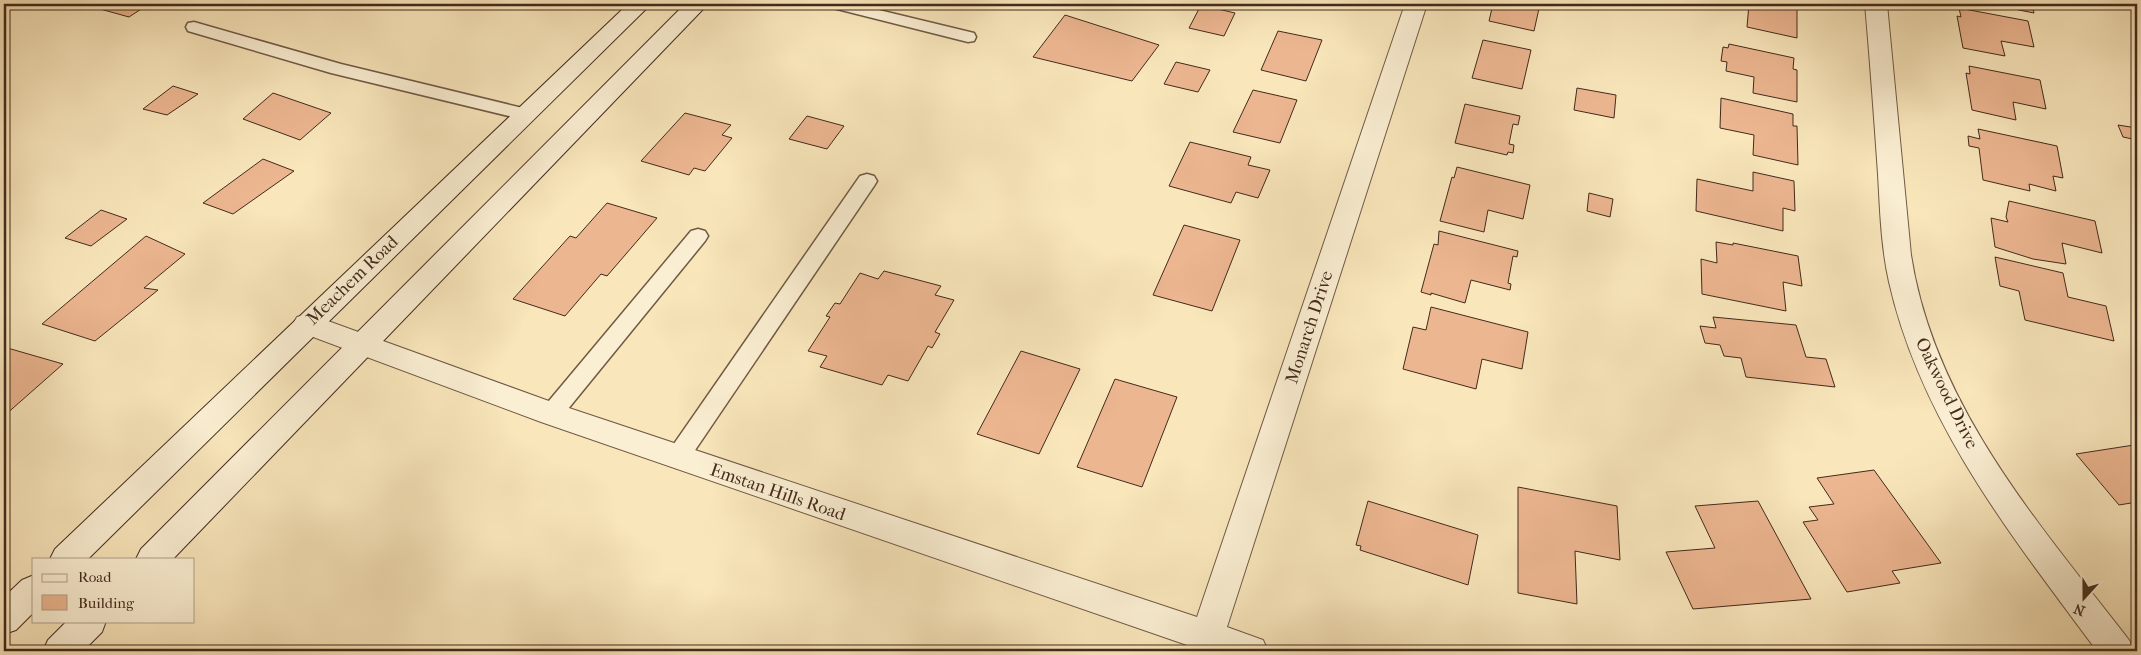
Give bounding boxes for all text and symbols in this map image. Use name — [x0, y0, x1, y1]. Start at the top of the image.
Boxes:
street label: Meachem Road — [302, 231, 403, 329]
street label: Monarch Drive — [1281, 268, 1338, 386]
street label: Oakwood Drive — [1911, 334, 1983, 452]
street label: Emstan Hills Road — [707, 459, 848, 526]
legend — [32, 558, 195, 622]
text: Road — [78, 568, 112, 586]
north arrow — [2058, 572, 2108, 622]
text: Building — [78, 594, 135, 612]
text: N — [2071, 600, 2088, 620]

